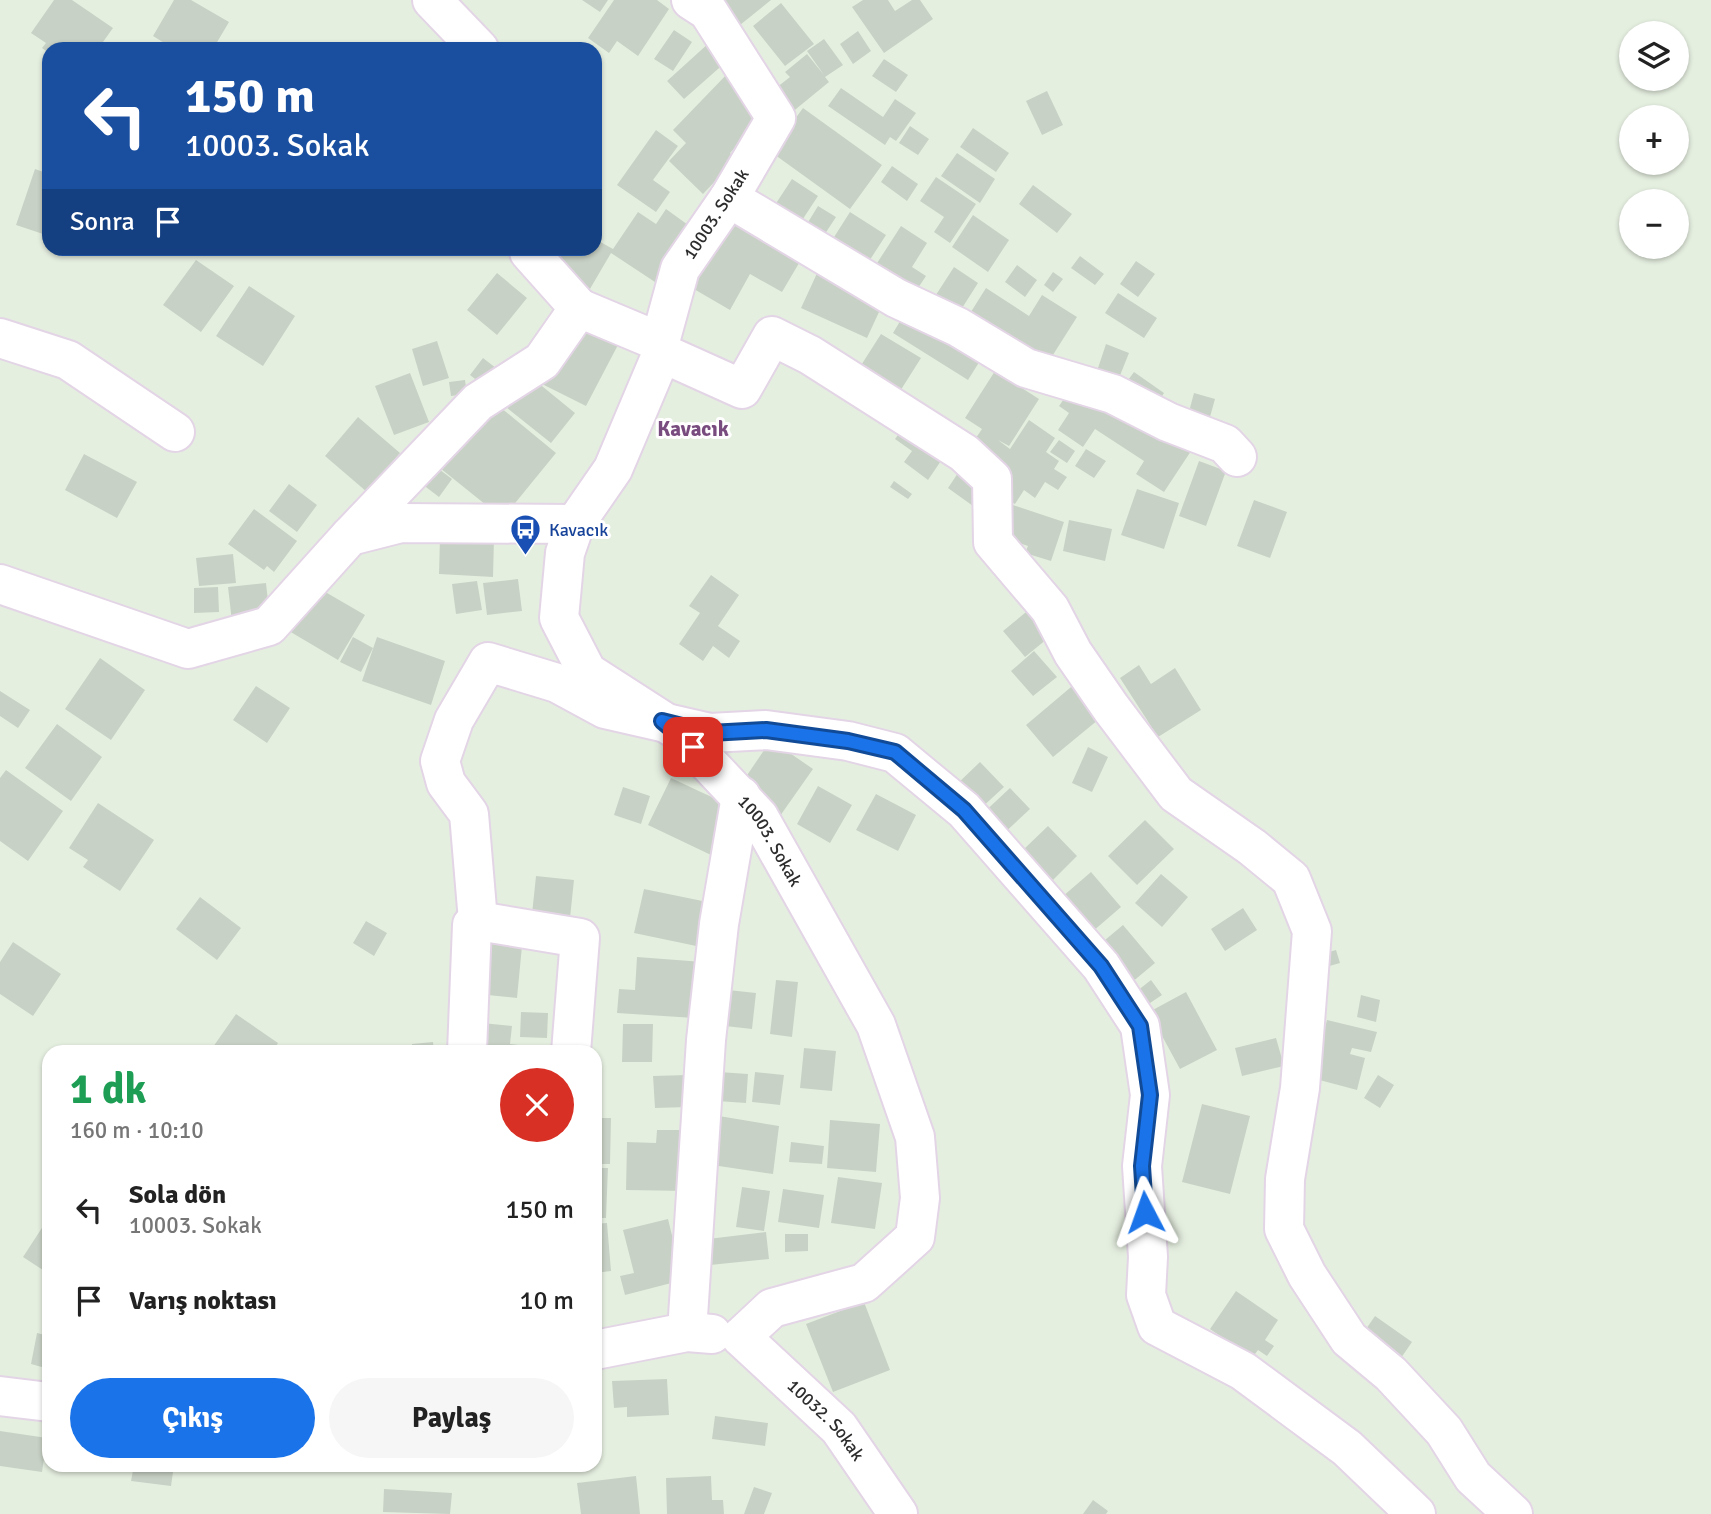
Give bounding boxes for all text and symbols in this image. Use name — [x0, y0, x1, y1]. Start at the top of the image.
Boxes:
map controls — [1619, 21, 1689, 259]
button: layers — [1619, 21, 1689, 91]
text: 150 m — [185, 66, 315, 126]
icon: left — [70, 70, 161, 161]
button: + — [1619, 105, 1689, 175]
text: 10003. Sokak — [185, 126, 370, 165]
street label: 10003. Sokak — [678, 164, 754, 264]
button: − — [1619, 189, 1689, 259]
icon: arrive — [149, 203, 187, 241]
text: Sonra — [70, 206, 135, 238]
district label: Kavacık — [657, 416, 729, 442]
bus stop icon: Kavacık — [509, 513, 543, 557]
place label: Kavacık — [549, 519, 608, 541]
pin — [663, 717, 723, 777]
icon: arrive — [674, 728, 712, 766]
street label: 10003. Sokak — [733, 790, 807, 890]
text: 1 dk — [70, 1064, 147, 1115]
button: close — [500, 1068, 574, 1142]
text: 160 m · 10:10 — [70, 1116, 204, 1145]
position arrow — [1108, 1175, 1182, 1249]
text: Sola dön — [129, 1179, 226, 1211]
icon: left — [70, 1191, 108, 1229]
text: 150 m — [505, 1194, 574, 1226]
text: 10003. Sokak — [129, 1211, 262, 1240]
icon: arrive — [70, 1282, 108, 1320]
text: Varış noktası — [129, 1285, 277, 1317]
text: 10 m — [519, 1285, 574, 1317]
street label: 10032. Sokak — [783, 1375, 869, 1465]
button: Çıkış — [70, 1378, 315, 1458]
button: Paylaş — [329, 1378, 574, 1458]

